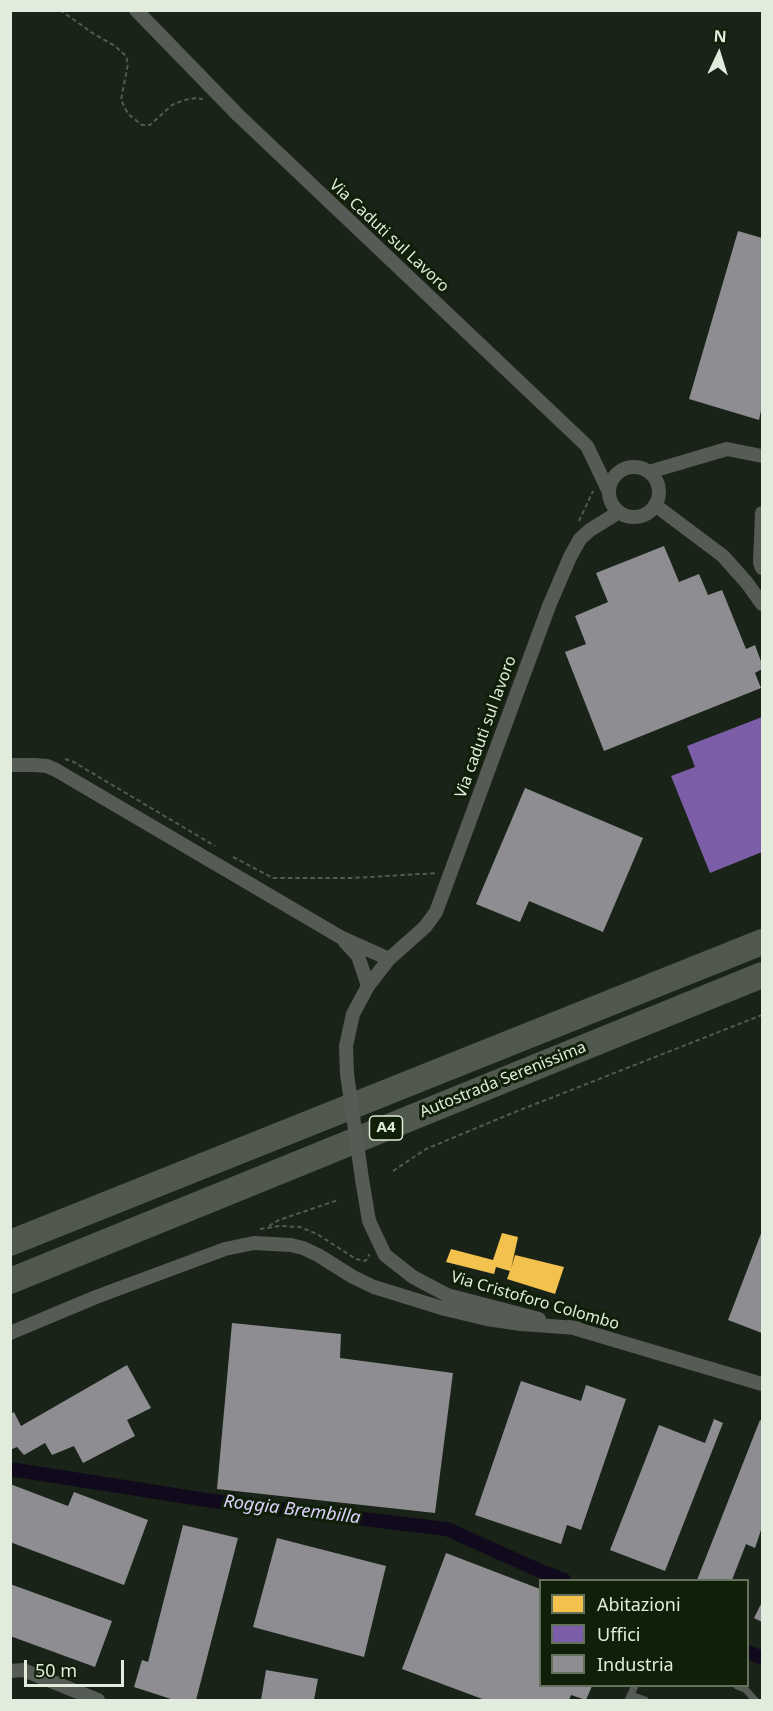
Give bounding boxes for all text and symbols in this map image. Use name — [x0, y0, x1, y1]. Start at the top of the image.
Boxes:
north arrow — [689, 24, 749, 84]
text: N — [713, 25, 728, 47]
street label: Via Caduti sul Lavoro — [325, 176, 453, 296]
street label: Via caduti sul lavoro — [451, 653, 521, 801]
street label: Autostrada Serenissima — [417, 1038, 589, 1122]
road number: A4 — [370, 1116, 402, 1140]
street label: Via Cristoforo Colombo — [449, 1268, 621, 1334]
water label: Roggia Brembilla — [222, 1491, 362, 1529]
legend — [539, 1579, 749, 1687]
text: Abitazioni — [597, 1592, 681, 1616]
text: Uffici — [597, 1622, 640, 1646]
scale bar — [27, 1648, 128, 1686]
text: Industria — [597, 1652, 674, 1676]
text: 50 m — [35, 1658, 77, 1682]

